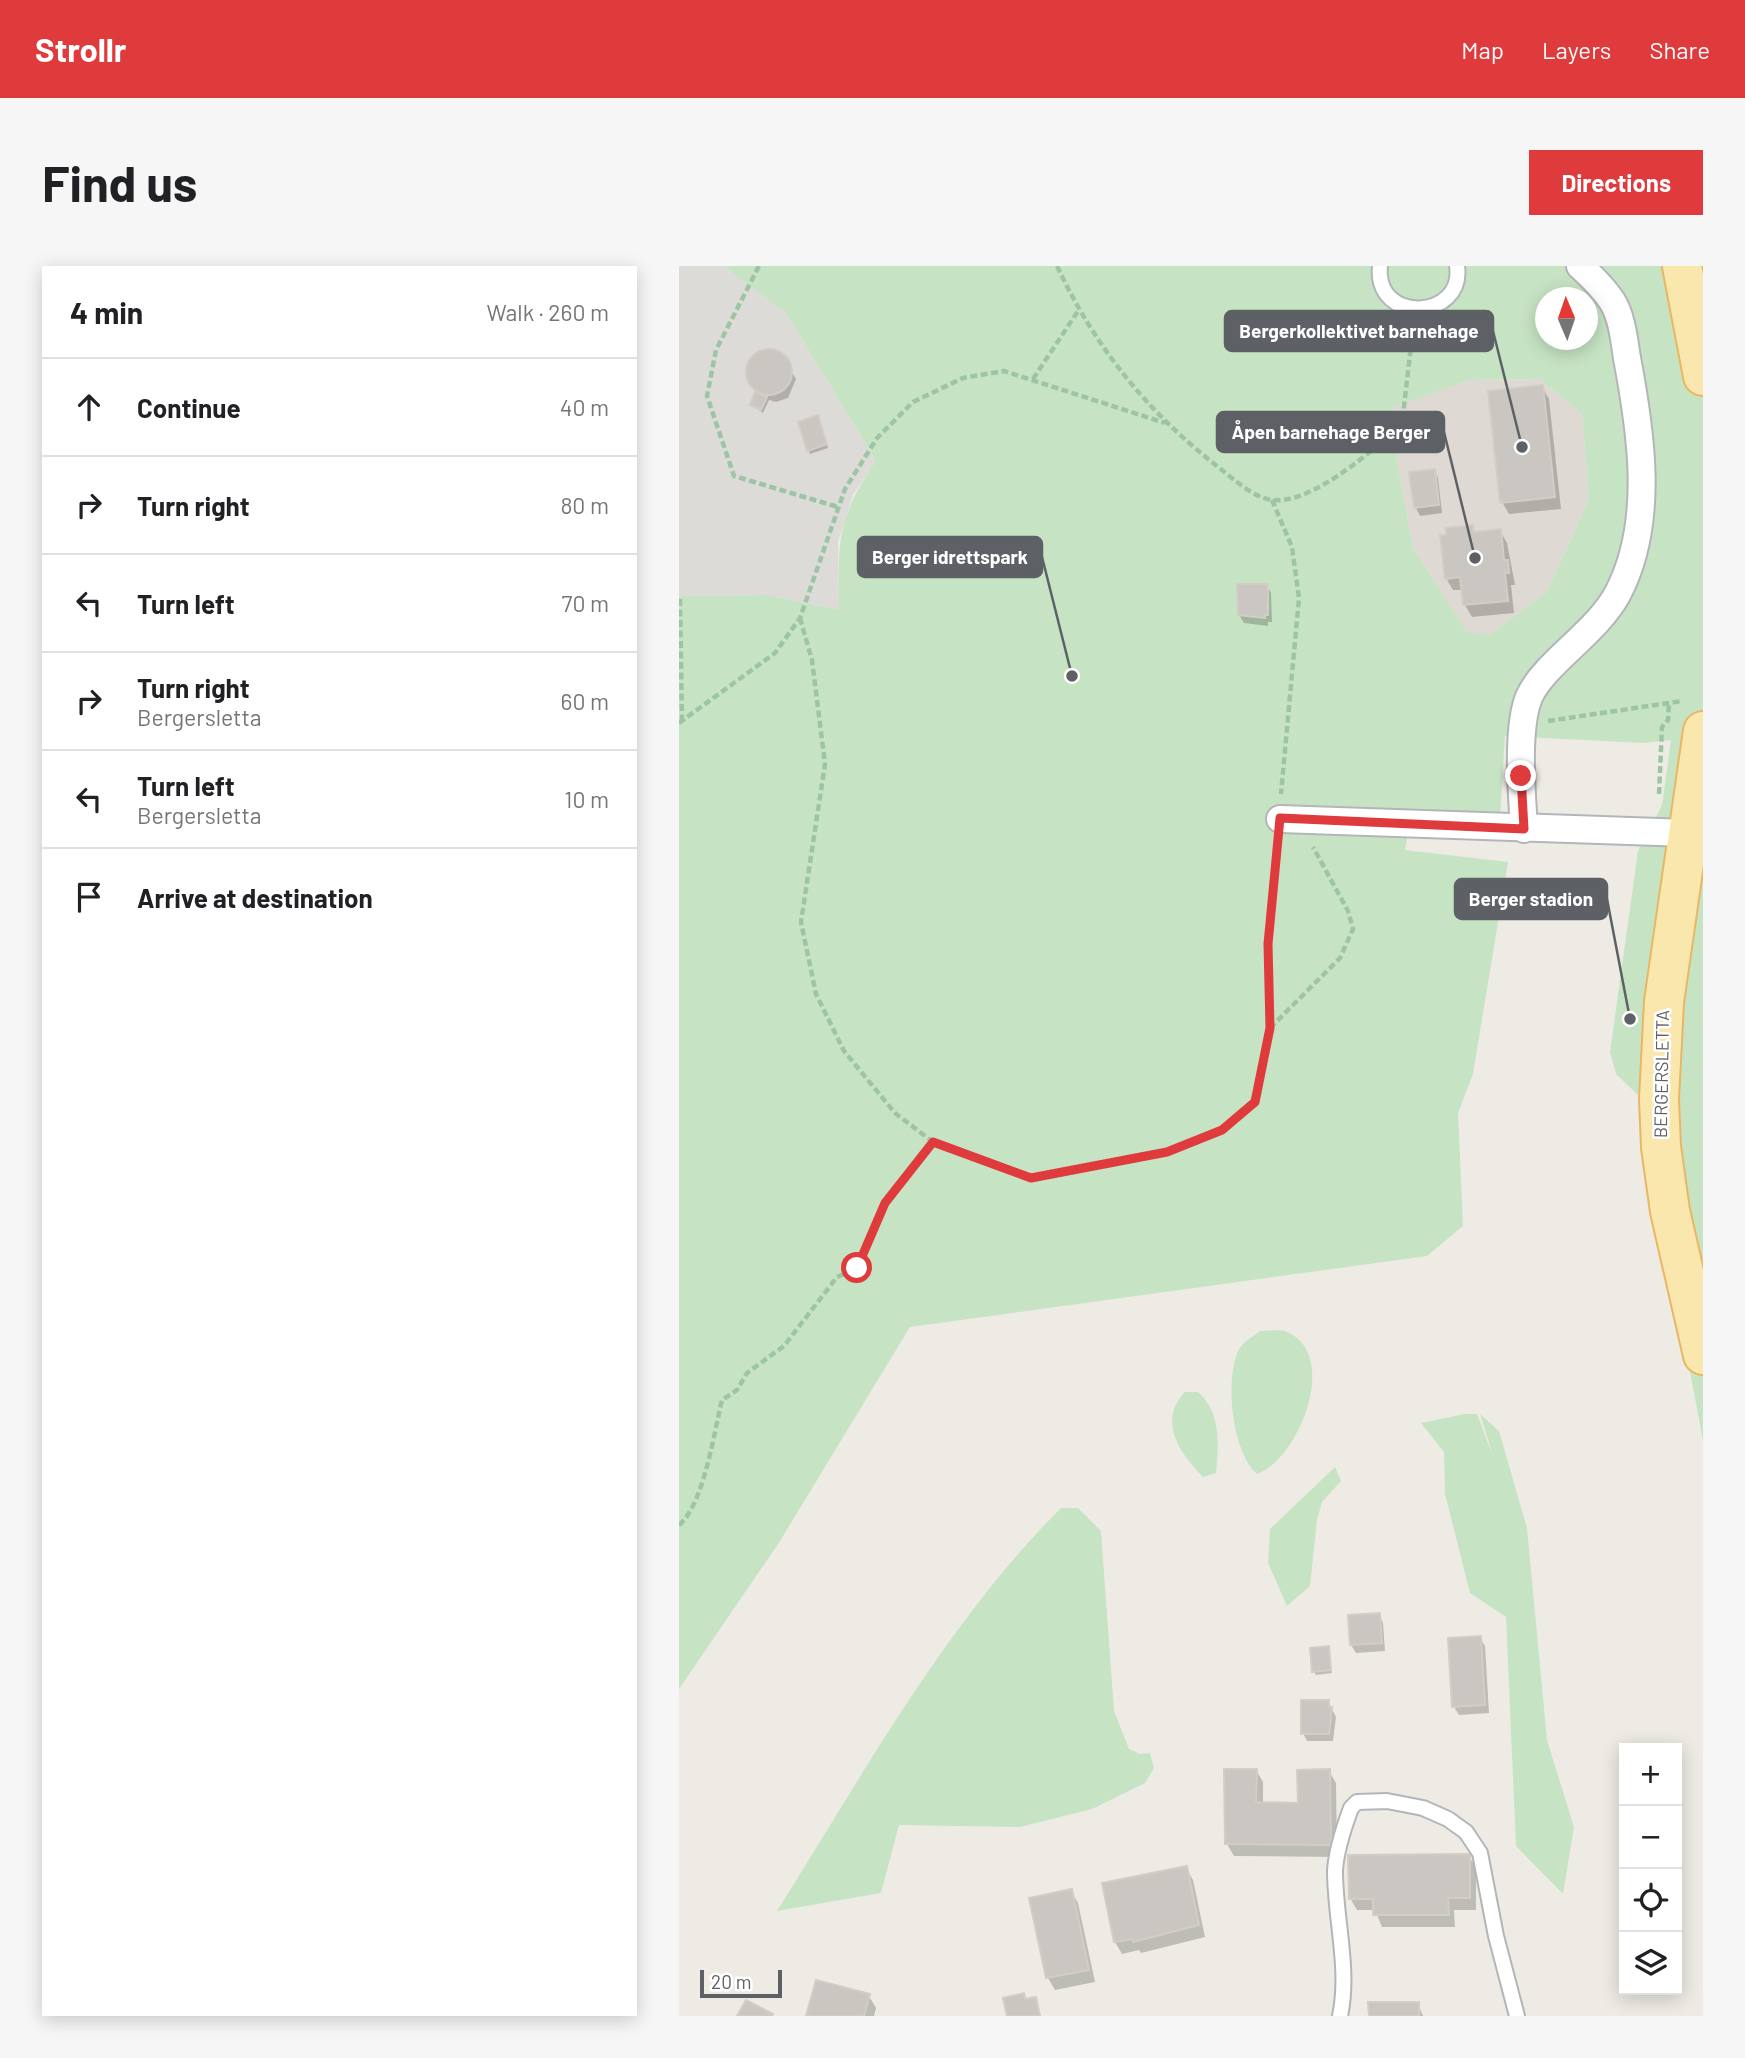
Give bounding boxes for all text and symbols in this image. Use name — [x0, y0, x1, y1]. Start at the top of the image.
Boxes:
text: Strollr — [35, 29, 127, 69]
text: Map — [1461, 35, 1504, 64]
text: Layers — [1542, 35, 1611, 64]
text: Share — [1649, 35, 1710, 64]
button: Directions — [1529, 150, 1703, 215]
text: Find us — [42, 153, 197, 212]
north arrow — [1535, 287, 1598, 350]
text: 4 min — [70, 294, 143, 330]
text: Walk · 260 m — [487, 298, 609, 326]
callout: Bergerkollektivet barnehage — [1225, 311, 1493, 351]
text: Bergerkollektivet barnehage — [1239, 319, 1479, 342]
icon: ahead — [70, 388, 108, 426]
text: Continue — [137, 392, 241, 423]
text: 40 m — [560, 393, 609, 421]
callout: Åpen barnehage Berger — [1217, 412, 1444, 452]
text: Åpen barnehage Berger — [1231, 419, 1431, 443]
icon: right — [70, 486, 108, 524]
text: Turn right — [137, 490, 250, 521]
text: 80 m — [560, 491, 609, 519]
callout: Berger idrettspark — [858, 537, 1042, 577]
text: Berger idrettspark — [872, 545, 1028, 568]
icon: left — [70, 584, 108, 622]
text: Turn left — [137, 588, 235, 619]
text: 70 m — [562, 589, 609, 617]
text: Turn right — [137, 672, 250, 703]
icon: right — [70, 682, 108, 720]
text: 60 m — [561, 687, 609, 715]
text: Bergersletta — [137, 703, 262, 731]
route end — [1505, 760, 1536, 791]
text: Turn left — [137, 770, 235, 801]
icon: left — [70, 780, 108, 818]
text: 10 m — [564, 785, 609, 813]
text: Bergersletta — [137, 801, 262, 829]
icon: arrive — [70, 878, 108, 916]
callout: Berger stadion — [1455, 879, 1607, 919]
text: Arrive at destination — [137, 882, 373, 913]
text: Berger stadion — [1469, 887, 1593, 910]
street label: BERGERSLETTA — [1649, 1010, 1673, 1138]
route start — [841, 1252, 872, 1283]
map controls — [1619, 1743, 1682, 1995]
button: + — [1619, 1743, 1682, 1806]
button: − — [1619, 1806, 1682, 1869]
button: locate — [1619, 1869, 1682, 1932]
button: layers — [1619, 1932, 1682, 1995]
scale bar — [700, 1967, 782, 1999]
text: 20 m — [711, 1970, 751, 1993]

